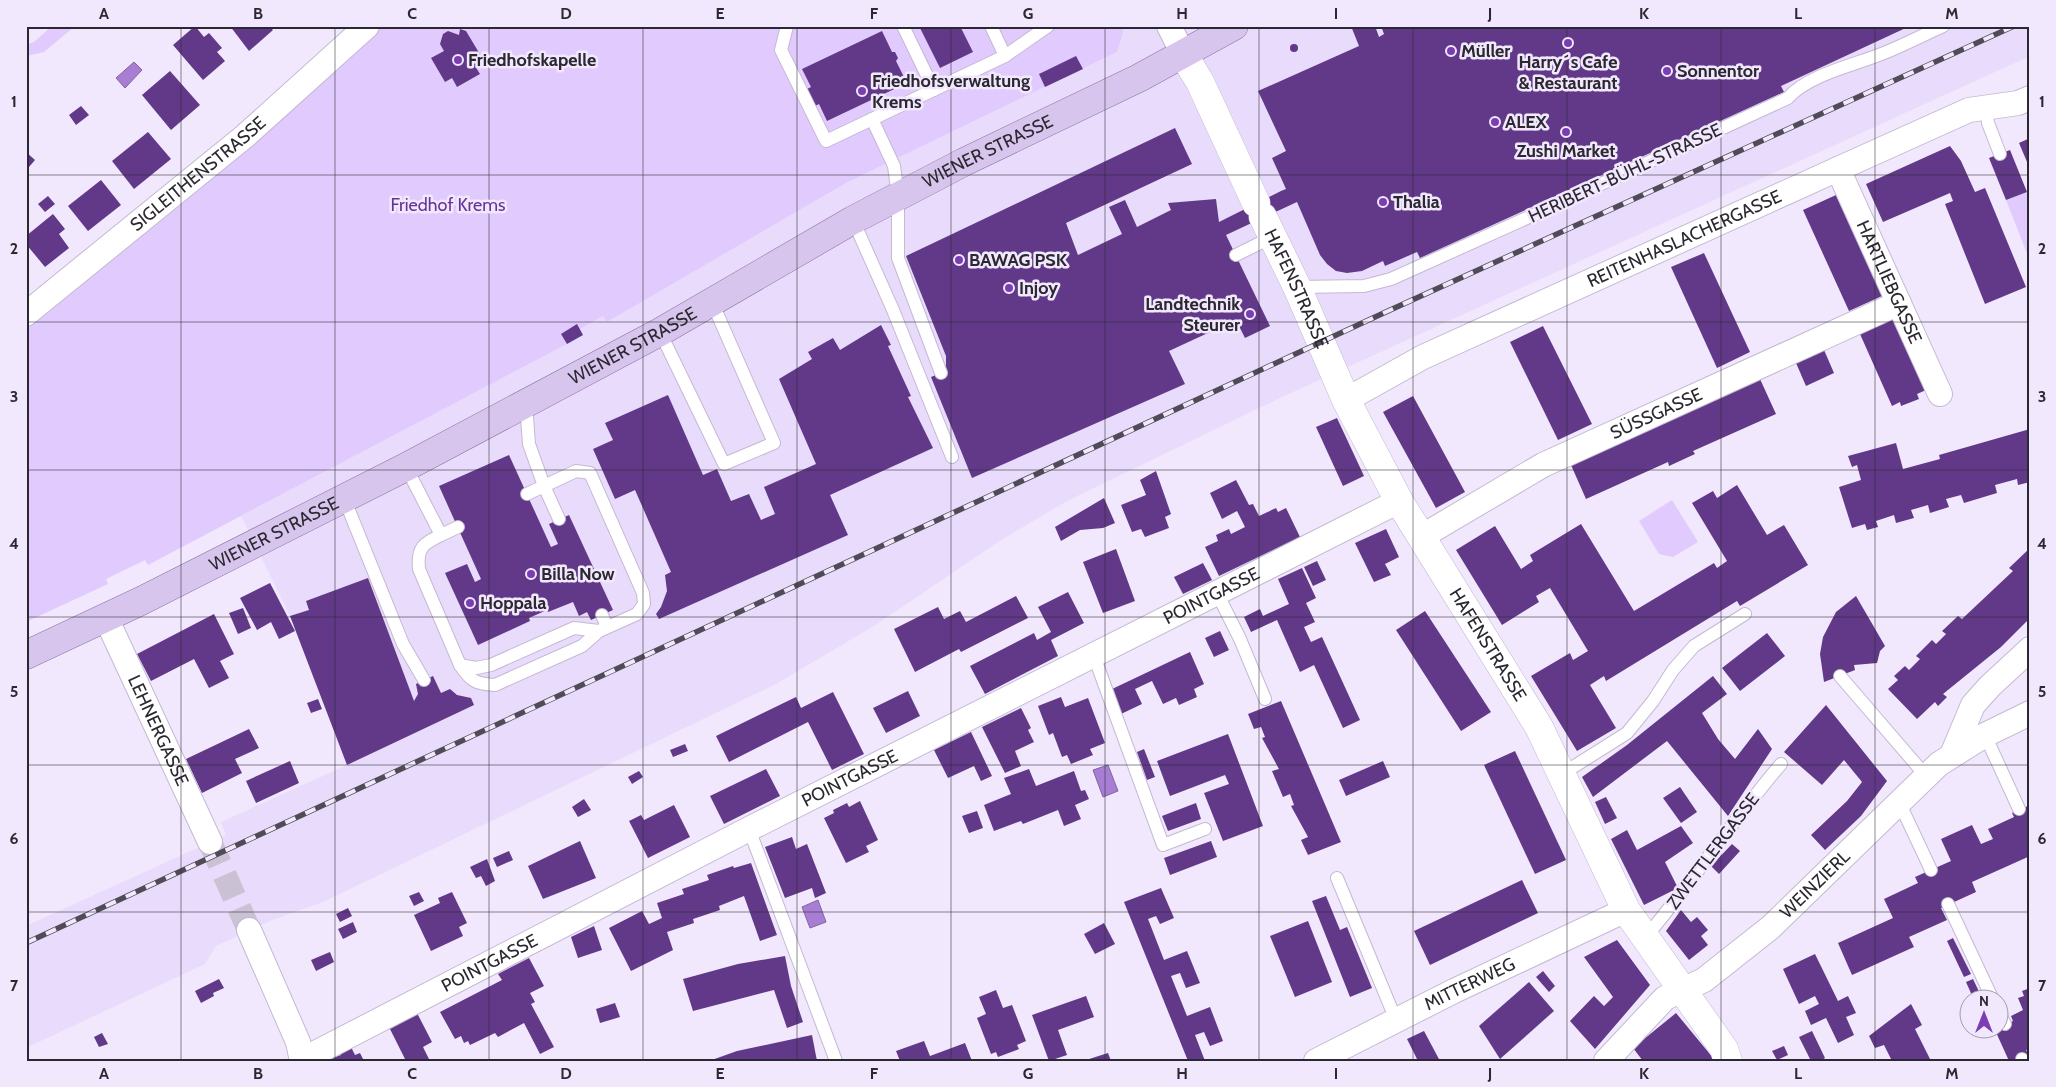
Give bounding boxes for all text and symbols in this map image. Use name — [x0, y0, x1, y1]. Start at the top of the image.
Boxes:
text: A — [99, 4, 109, 23]
text: B — [253, 4, 263, 23]
text: C — [407, 4, 417, 23]
text: D — [560, 4, 572, 23]
text: E — [715, 4, 725, 23]
text: F — [870, 4, 879, 23]
text: G — [1023, 4, 1033, 23]
text: H — [1176, 4, 1188, 23]
text: I — [1334, 4, 1338, 23]
text: J — [1487, 4, 1492, 23]
text: K — [1639, 4, 1649, 23]
text: L — [1794, 4, 1802, 23]
text: M — [1945, 4, 1959, 23]
marker: Harry´s Cafe & Restaurant — [1562, 37, 1574, 49]
place label: Müller — [1461, 40, 1510, 62]
marker: Müller — [1445, 45, 1457, 57]
place label: Friedhofskapelle — [468, 49, 596, 71]
place label: Harry´s Cafe & Restaurant — [1519, 51, 1617, 94]
marker: Friedhofskapelle — [452, 54, 464, 66]
place label: Sonnentor — [1677, 60, 1759, 82]
marker: Sonnentor — [1661, 65, 1673, 77]
place label: Friedhofsverwaltung Krems — [872, 70, 1030, 113]
marker: Friedhofsverwaltung Krems — [856, 85, 868, 97]
text: 1 — [11, 92, 17, 111]
text: 1 — [2039, 92, 2045, 111]
street label: WIENER STRASSE — [919, 110, 1056, 193]
place label: ALEX — [1505, 111, 1547, 133]
street label: SIGLEITHENSTRASSE — [126, 112, 270, 236]
marker: ALEX — [1489, 116, 1501, 128]
street label: HERIBERT-BÜHL-STRASSE — [1525, 118, 1725, 228]
marker: Zushi Market — [1560, 126, 1572, 138]
place label: Zushi Market — [1517, 140, 1615, 162]
street label: REITENHASLACHERGASSE — [1584, 185, 1785, 292]
place label: Thalia — [1393, 191, 1440, 213]
park label: Friedhof Krems — [391, 194, 506, 216]
marker: Thalia — [1377, 196, 1389, 208]
street label: HARTLIEBGASSE — [1852, 217, 1927, 347]
street label: HAFENSTRASSE — [1259, 225, 1333, 352]
text: 2 — [10, 239, 18, 258]
text: 2 — [2038, 239, 2046, 258]
place label: BAWAG PSK — [969, 249, 1068, 271]
marker: BAWAG PSK — [953, 254, 965, 266]
place label: Injoy — [1019, 277, 1058, 299]
marker: Injoy — [1003, 282, 1015, 294]
place label: Landtechnik Steurer — [1145, 293, 1240, 336]
street label: WIENER STRASSE — [565, 302, 701, 389]
marker: Landtechnik Steurer — [1244, 308, 1256, 320]
street label: SÜSSGASSE — [1607, 383, 1706, 444]
text: 3 — [10, 387, 18, 406]
text: 3 — [2038, 387, 2046, 406]
street label: WIENER STRASSE — [205, 492, 342, 576]
text: 4 — [9, 534, 19, 553]
text: 4 — [2037, 534, 2047, 553]
street label: POINTGASSE — [1160, 562, 1263, 629]
place label: Billa Now — [541, 563, 615, 585]
marker: Billa Now — [525, 568, 537, 580]
street label: HAFENSTRASSE — [1445, 584, 1531, 705]
place label: Hoppala — [480, 592, 546, 614]
marker: Hoppala — [464, 597, 476, 609]
street label: LEHNERGASSE — [123, 672, 193, 789]
text: 5 — [10, 682, 18, 701]
text: 5 — [2038, 682, 2046, 701]
street label: POINTGASSE — [798, 745, 902, 812]
street label: ZWETTLERGASSE — [1662, 788, 1764, 914]
text: 6 — [10, 829, 19, 848]
text: 6 — [2038, 829, 2047, 848]
street label: WEINZIERL — [1776, 846, 1854, 923]
street label: POINTGASSE — [438, 929, 541, 997]
street label: MITTERWEG — [1421, 953, 1519, 1015]
text: 7 — [10, 976, 19, 995]
text: 7 — [2038, 976, 2047, 995]
north arrow — [1958, 990, 2008, 1040]
text: N — [1979, 992, 1989, 1010]
text: A — [99, 1064, 109, 1083]
text: B — [253, 1064, 263, 1083]
text: C — [407, 1064, 417, 1083]
text: D — [560, 1064, 572, 1083]
text: E — [715, 1064, 725, 1083]
text: F — [870, 1064, 879, 1083]
text: G — [1023, 1064, 1033, 1083]
text: H — [1176, 1064, 1188, 1083]
text: I — [1334, 1064, 1338, 1083]
text: J — [1487, 1064, 1492, 1083]
text: K — [1639, 1064, 1649, 1083]
text: L — [1794, 1064, 1802, 1083]
text: M — [1945, 1064, 1959, 1083]

